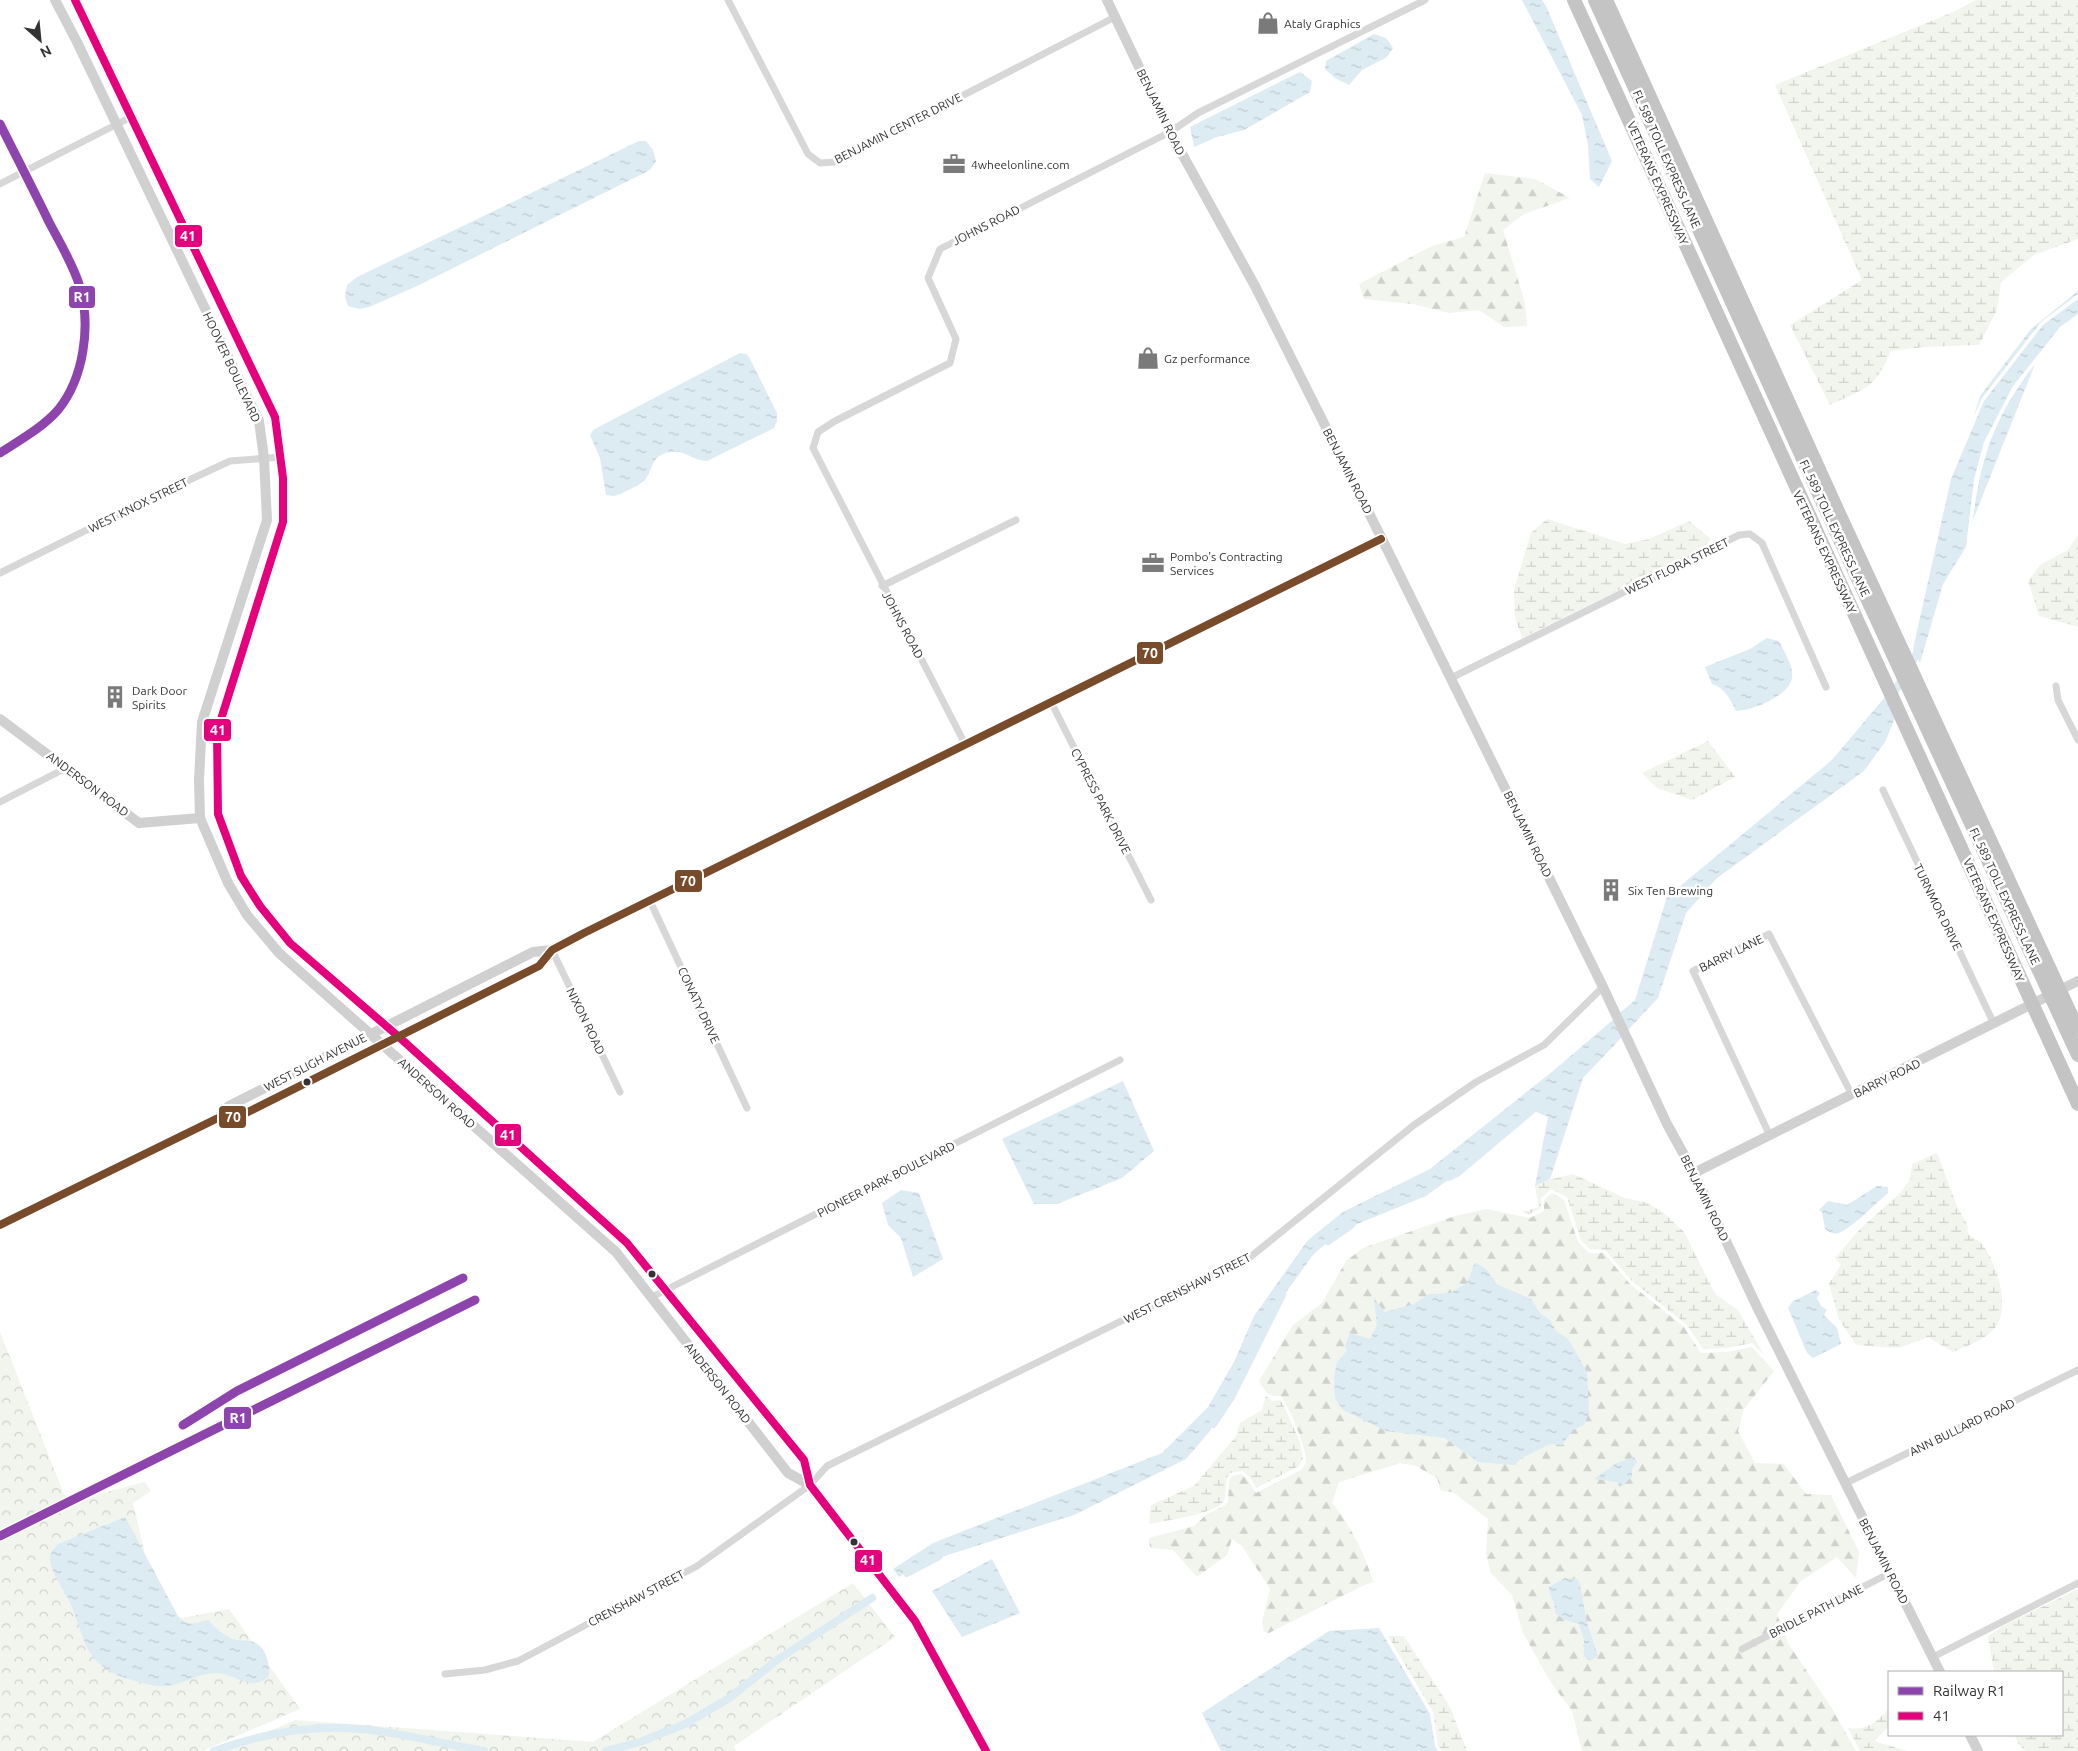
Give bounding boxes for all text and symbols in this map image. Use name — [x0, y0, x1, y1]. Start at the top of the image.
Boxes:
shop icon: Ataly Graphics — [1255, 10, 1281, 36]
north arrow — [15, 15, 65, 65]
place label: Ataly Graphics — [1284, 17, 1361, 30]
text: N — [38, 42, 54, 61]
street label: BENJAMIN ROAD — [1134, 67, 1188, 157]
street label: FL 589 TOLL EXPRESS LANE — [1631, 88, 1703, 230]
street label: BENJAMIN CENTER DRIVE — [832, 90, 964, 166]
street label: VETERANS EXPRESSWAY — [1625, 119, 1691, 247]
office icon: 4wheelonline.com — [941, 151, 967, 177]
place label: 4wheelonline.com — [971, 158, 1070, 171]
street label: JOHNS ROAD — [950, 202, 1022, 248]
line badge: 41 — [174, 224, 203, 248]
text: 41 — [180, 228, 196, 244]
line badge: R1 — [68, 285, 96, 309]
text: R1 — [73, 289, 91, 305]
street label: HOOVER BOULEVARD — [201, 310, 263, 424]
shop icon: Gz performance — [1135, 345, 1161, 371]
place label: Gz performance — [1164, 352, 1250, 365]
street label: BENJAMIN ROAD — [1321, 426, 1375, 516]
street label: FL 589 TOLL EXPRESS LANE — [1798, 458, 1873, 599]
street label: WEST KNOX STREET — [86, 475, 190, 535]
street label: VETERANS EXPRESSWAY — [1791, 489, 1859, 615]
street label: WEST FLORA STREET — [1623, 535, 1731, 597]
office icon: Pombo's Contracting Services — [1140, 550, 1166, 576]
place label: Pombo's Contracting Services — [1170, 550, 1283, 577]
street label: JOHNS ROAD — [880, 589, 926, 661]
line badge: 70 — [1136, 641, 1164, 665]
text: 70 — [1142, 645, 1158, 661]
building icon: Dark Door Spirits — [102, 684, 128, 710]
place label: Dark Door Spirits — [132, 684, 188, 711]
line badge: 41 — [203, 718, 232, 742]
text: 41 — [210, 722, 226, 738]
street label: CYPRESS PARK DRIVE — [1069, 746, 1133, 856]
street label: ANDERSON ROAD — [45, 749, 131, 819]
street label: BENJAMIN ROAD — [1501, 789, 1555, 879]
street label: FL 589 TOLL EXPRESS LANE — [1968, 826, 2043, 967]
street label: VETERANS EXPRESSWAY — [1961, 856, 2027, 984]
street label: TURNMOR DRIVE — [1911, 862, 1965, 952]
line badge: 70 — [674, 869, 703, 893]
text: 70 — [680, 873, 696, 889]
building icon: Six Ten Brewing — [1598, 877, 1624, 903]
place label: Six Ten Brewing — [1628, 884, 1713, 897]
street label: BARRY LANE — [1697, 932, 1765, 974]
street label: CONATY DRIVE — [676, 965, 722, 1045]
street label: NIXON ROAD — [564, 986, 608, 1056]
street label: WEST SLIGH AVENUE — [262, 1030, 369, 1093]
street label: ANDERSON ROAD — [396, 1055, 478, 1131]
street label: BARRY ROAD — [1851, 1056, 1923, 1100]
unlabelled marker — [302, 1077, 312, 1087]
line badge: 70 — [218, 1105, 247, 1129]
text: 70 — [225, 1109, 241, 1125]
line badge: 41 — [494, 1123, 522, 1147]
text: 41 — [500, 1127, 516, 1143]
street label: PIONEER PARK BOULEVARD — [815, 1139, 957, 1219]
street label: BENJAMIN ROAD — [1678, 1153, 1732, 1243]
street label: WEST CRENSHAW STREET — [1122, 1250, 1253, 1326]
unlabelled marker — [647, 1269, 657, 1279]
street label: ANDERSON ROAD — [682, 1340, 754, 1426]
street label: ANN BULLARD ROAD — [1907, 1396, 2017, 1458]
line badge: R1 — [223, 1406, 252, 1430]
text: R1 — [229, 1410, 247, 1426]
street label: BENJAMIN ROAD — [1857, 1516, 1911, 1606]
unlabelled marker — [849, 1537, 859, 1547]
line badge: 41 — [854, 1549, 883, 1573]
text: 41 — [860, 1552, 876, 1568]
street label: CRENSHAW STREET — [586, 1567, 687, 1629]
street label: BRIDLE PATH LANE — [1767, 1582, 1865, 1640]
legend — [1888, 1671, 2063, 1736]
text: Railway R1 — [1933, 1682, 2005, 1699]
text: 41 — [1933, 1707, 1950, 1724]

